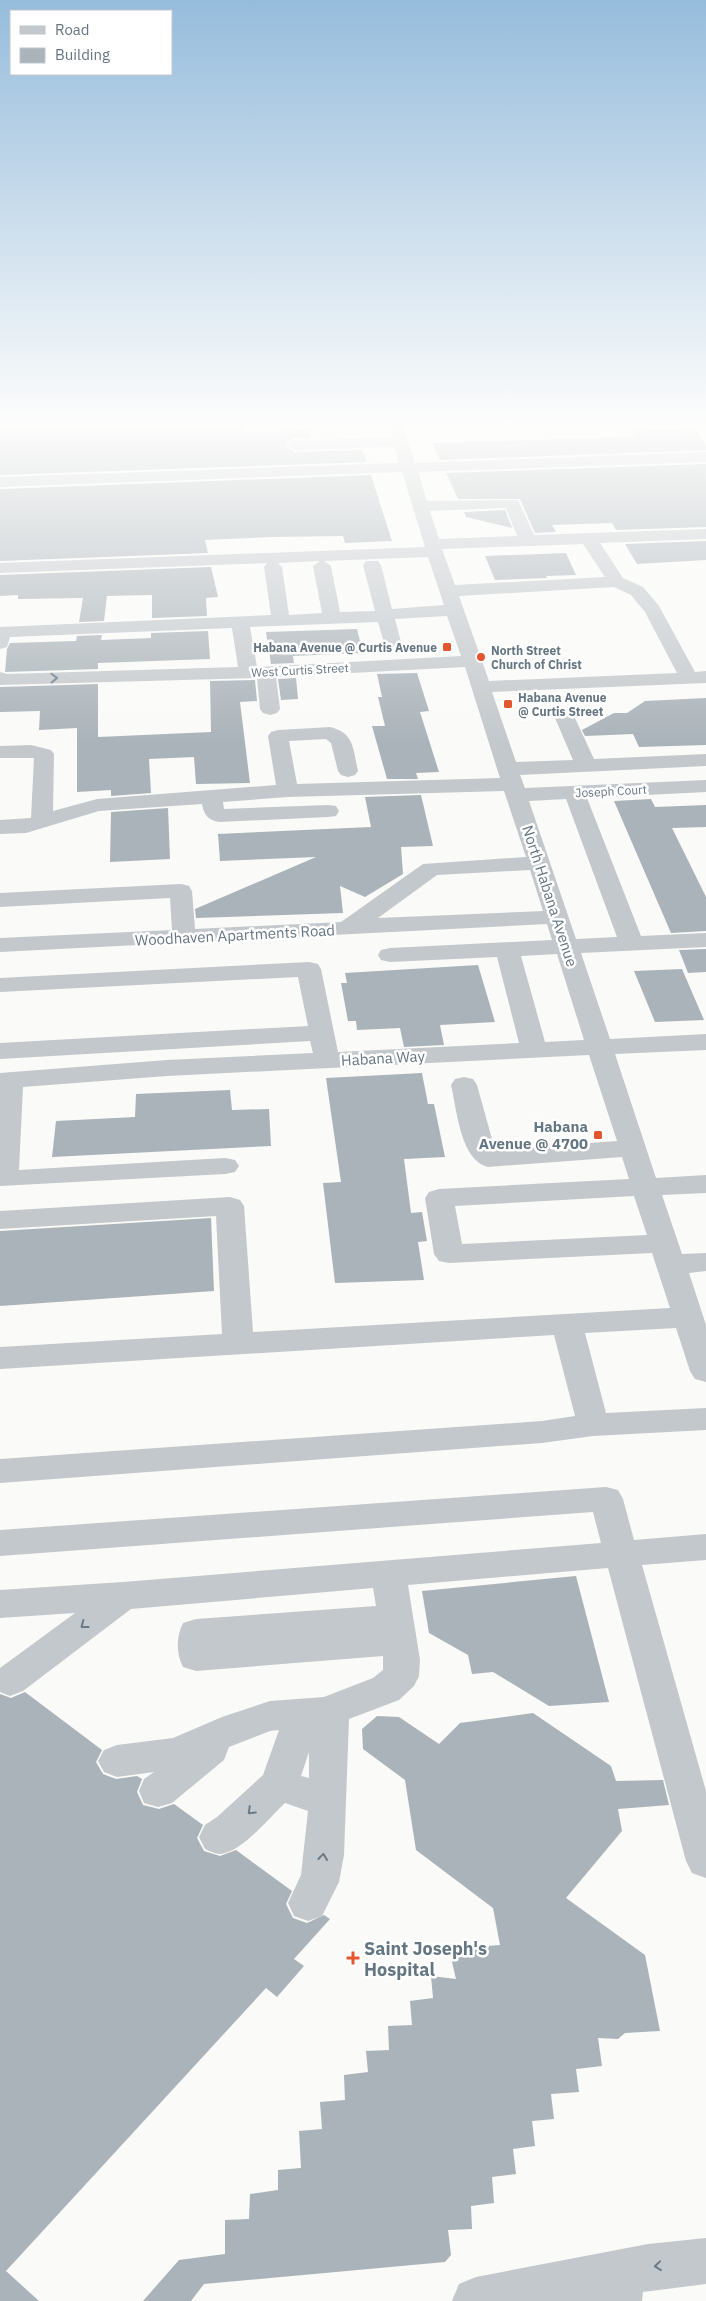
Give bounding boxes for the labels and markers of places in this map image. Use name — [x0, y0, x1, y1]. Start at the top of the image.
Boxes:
place label: Habana Avenue @ Curtis Avenue — [253, 640, 437, 655]
marker: Habana Avenue @ Curtis Avenue — [441, 641, 453, 653]
place label: North Street Church of Christ — [491, 643, 582, 672]
marker: North Street Church of Christ — [475, 651, 487, 663]
place label: Habana Avenue @ Curtis Street — [518, 690, 607, 719]
marker: Habana Avenue @ Curtis Street — [502, 698, 514, 710]
place label: Habana Avenue @ 4700 — [479, 1117, 588, 1153]
marker: Habana Avenue @ 4700 — [592, 1129, 604, 1141]
place label: Saint Joseph's Hospital — [364, 1937, 487, 1981]
marker: Saint Joseph's Hospital — [346, 1951, 360, 1965]

